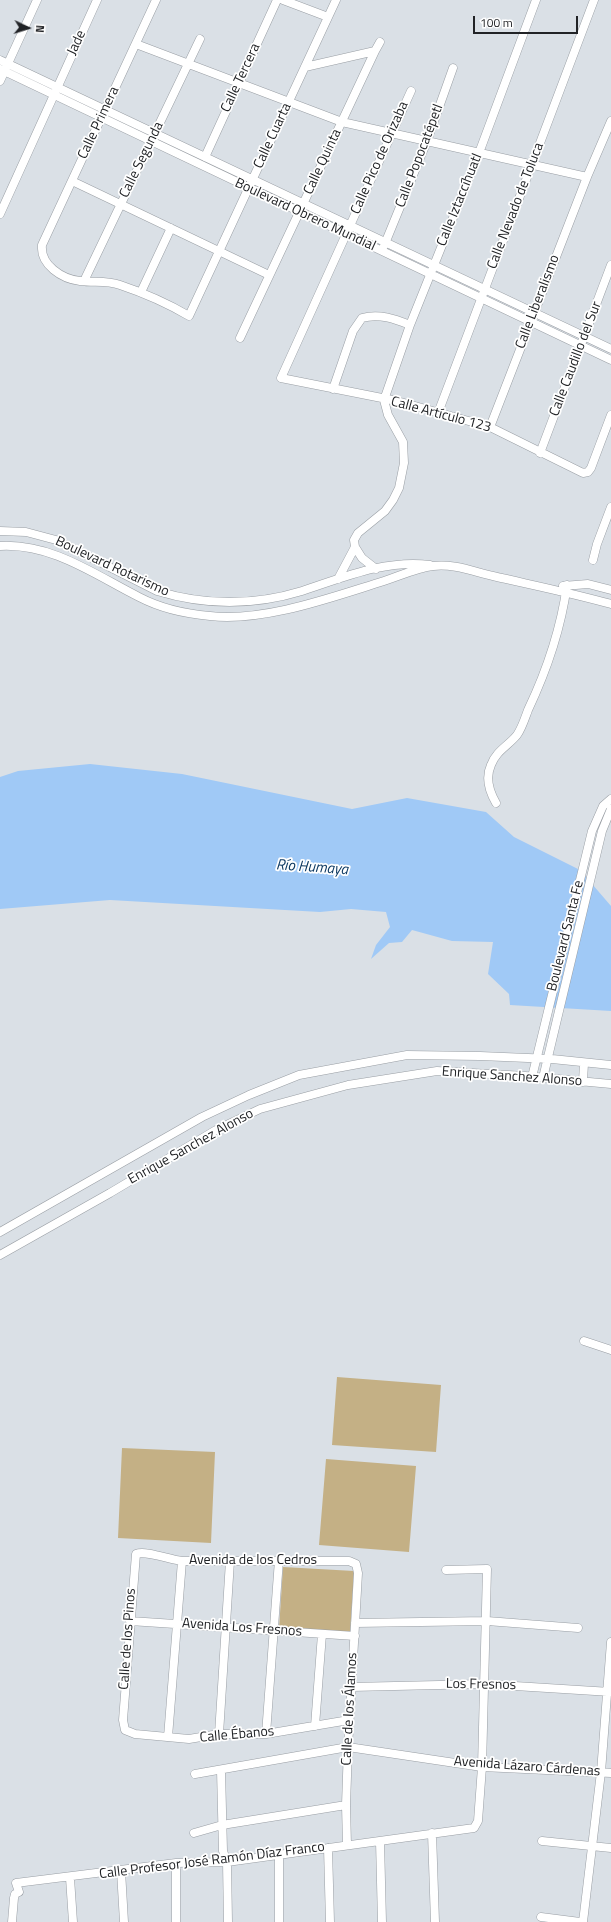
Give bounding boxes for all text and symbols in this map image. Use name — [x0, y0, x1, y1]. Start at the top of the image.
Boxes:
north arrow — [8, 8, 48, 48]
scale bar — [475, 8, 580, 34]
text: 100 m — [480, 13, 513, 32]
text: N — [32, 24, 48, 33]
street label: Jade — [64, 28, 90, 58]
street label: Calle Tercera — [218, 41, 264, 115]
street label: Calle Primera — [75, 84, 123, 162]
street label: Calle Pico de Orizaba — [348, 99, 412, 217]
street label: Calle Cuarta — [251, 101, 295, 171]
street label: Calle Popocatépetl — [393, 102, 447, 210]
street label: Calle Segunda — [116, 119, 168, 201]
street label: Calle Quinta — [301, 127, 345, 197]
street label: Calle Nevado de Toluca — [484, 140, 548, 272]
street label: Calle Iztaccíhuatl — [434, 151, 486, 249]
street label: Boulevard Obrero Mundial — [232, 175, 378, 255]
street label: Calle Liberalismo — [512, 253, 564, 351]
street label: Calle Caudillo del Sur — [546, 299, 606, 419]
street label: Calle Artículo 123 — [389, 394, 493, 436]
street label: Boulevard Rotarismo — [52, 533, 172, 601]
water label: Río Humaya — [275, 856, 349, 880]
street label: Boulevard Santa Fe — [544, 879, 588, 993]
street label: Enrique Sanchez Alonso — [441, 1064, 583, 1090]
street label: Enrique Sanchez Alonso — [125, 1106, 257, 1188]
street label: Avenida de los Cedros — [189, 1553, 317, 1569]
street label: Calle de los Pinos — [116, 1588, 140, 1690]
street label: Avenida Los Fresnos — [181, 1615, 303, 1641]
street label: Calle de los Álamos — [339, 1652, 361, 1766]
street label: Los Fresnos — [446, 1676, 516, 1694]
street label: Calle Ébanos — [199, 1723, 275, 1747]
street label: Avenida Lázaro Cárdenas — [453, 1753, 601, 1781]
street label: Calle Profesor José Ramón Díaz Franco — [98, 1839, 326, 1883]

